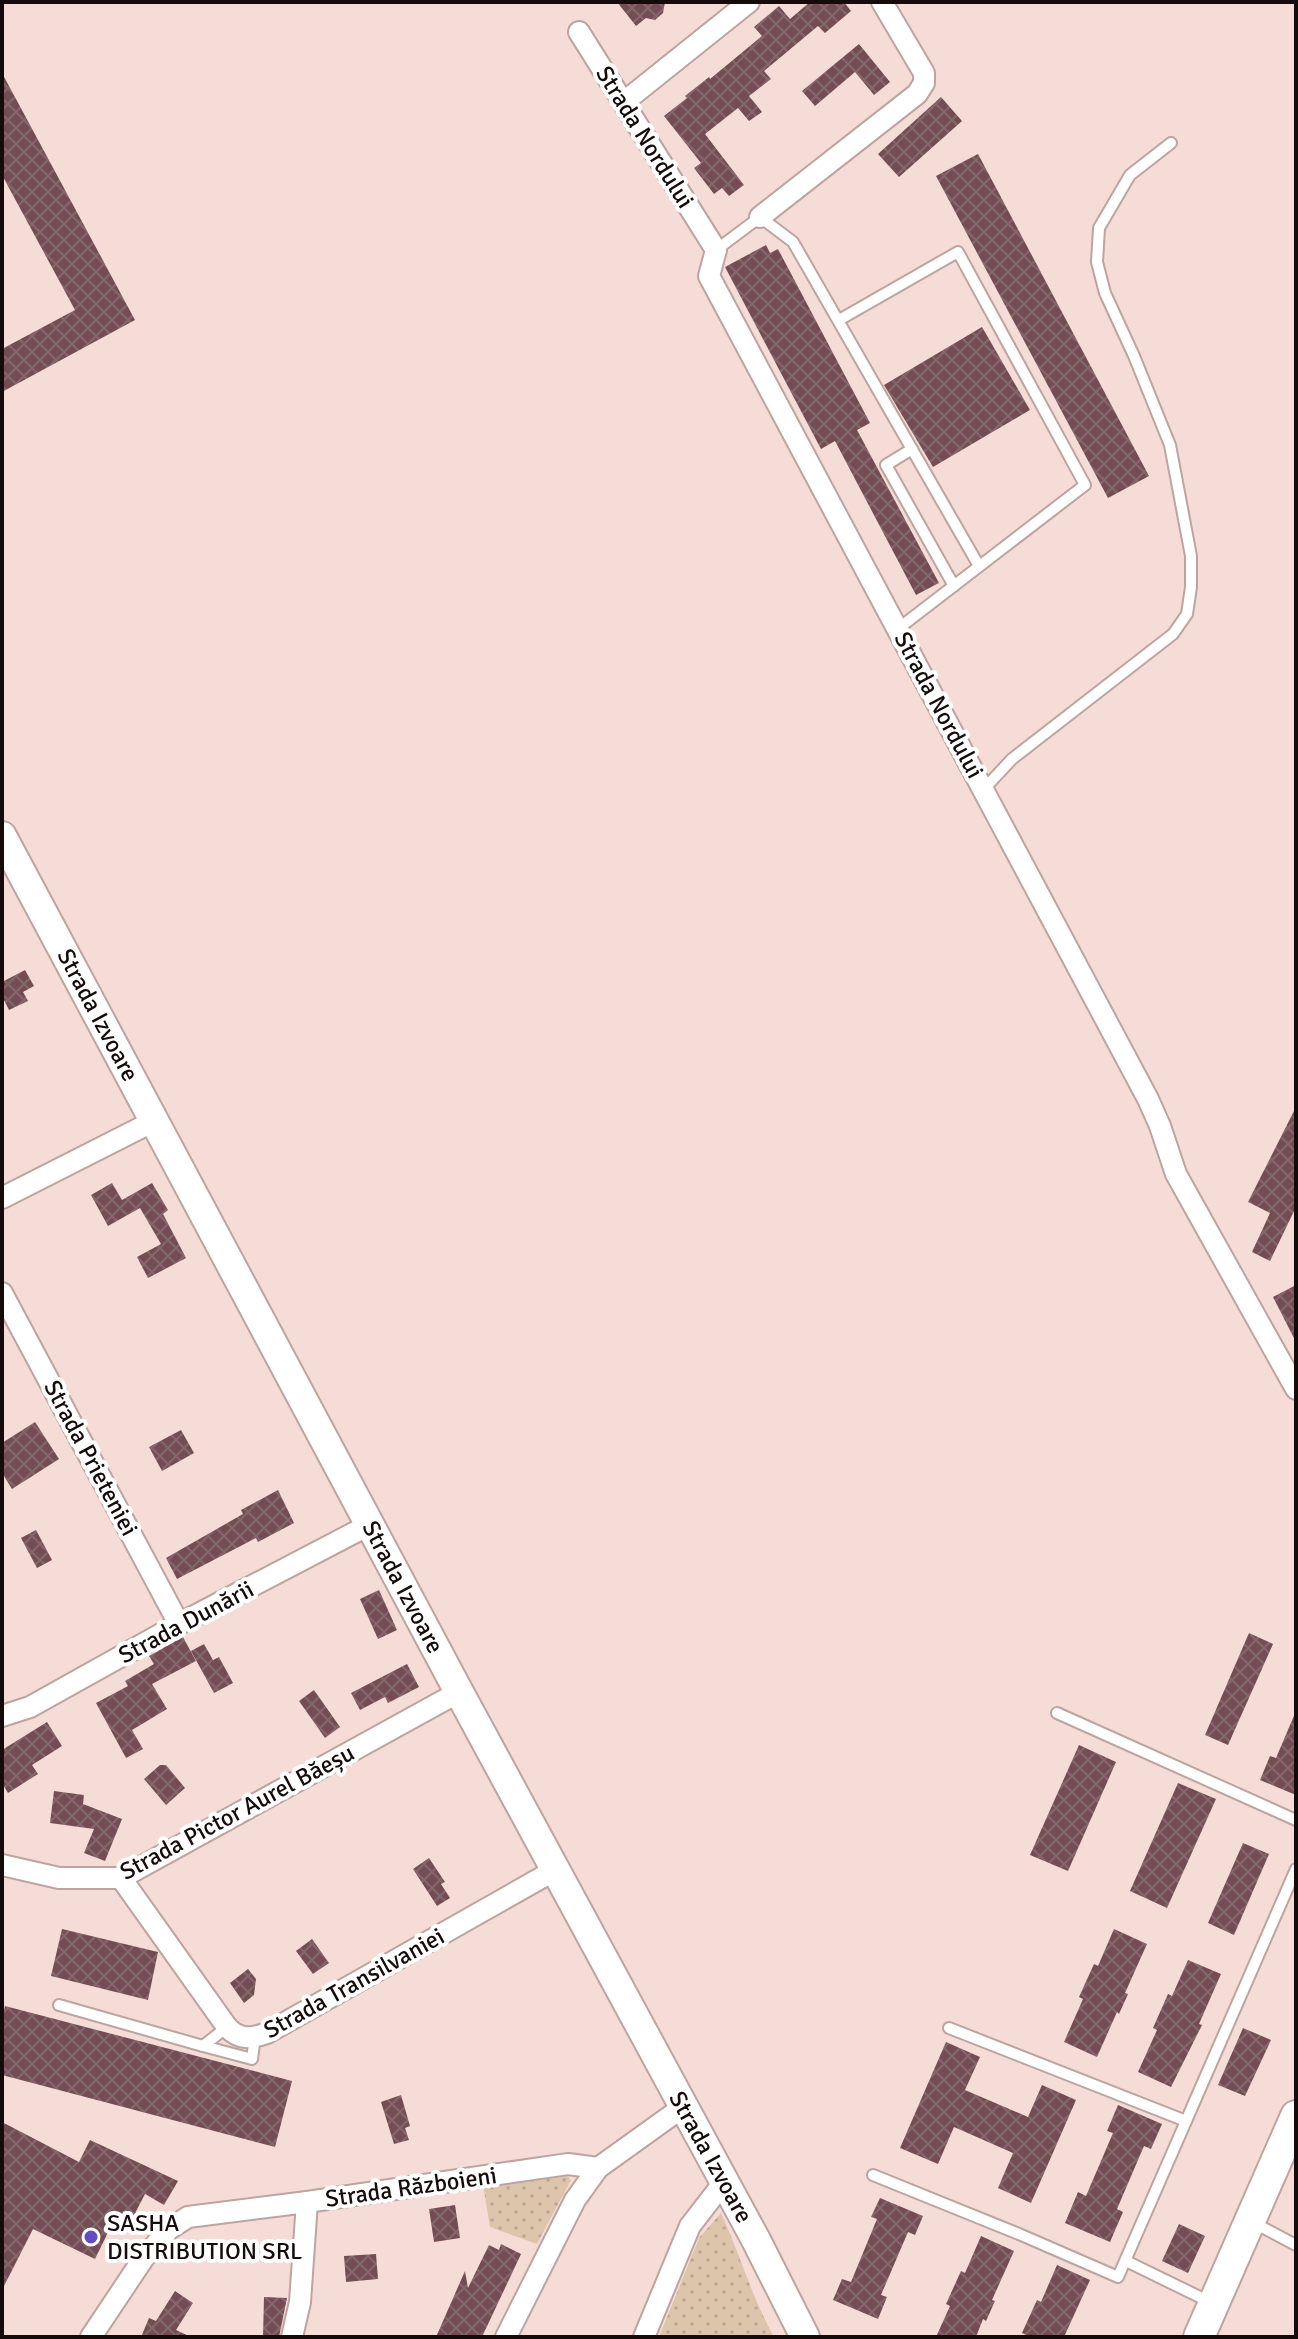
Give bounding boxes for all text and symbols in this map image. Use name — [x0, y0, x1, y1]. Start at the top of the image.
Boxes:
street label: Strada Nordului — [589, 60, 701, 214]
street label: Strada Nordului — [888, 626, 990, 784]
street label: Strada Izvoare — [50, 943, 146, 1087]
street label: Strada Prieteniei — [37, 1375, 145, 1541]
street label: Strada Izvoare — [355, 1515, 451, 1659]
street label: Strada Dunării — [113, 1574, 259, 1670]
street label: Strada Pictor Aurel Băeșu — [115, 1737, 359, 1887]
street label: Strada Transilvaniei — [258, 1921, 450, 2045]
street label: Strada Izvoare — [662, 2086, 760, 2228]
street label: Strada Războieni — [323, 2160, 499, 2214]
place label: SASHA DISTRIBUTION SRL — [107, 2208, 302, 2266]
marker: SASHA DISTRIBUTION SRL — [82, 2228, 100, 2246]

